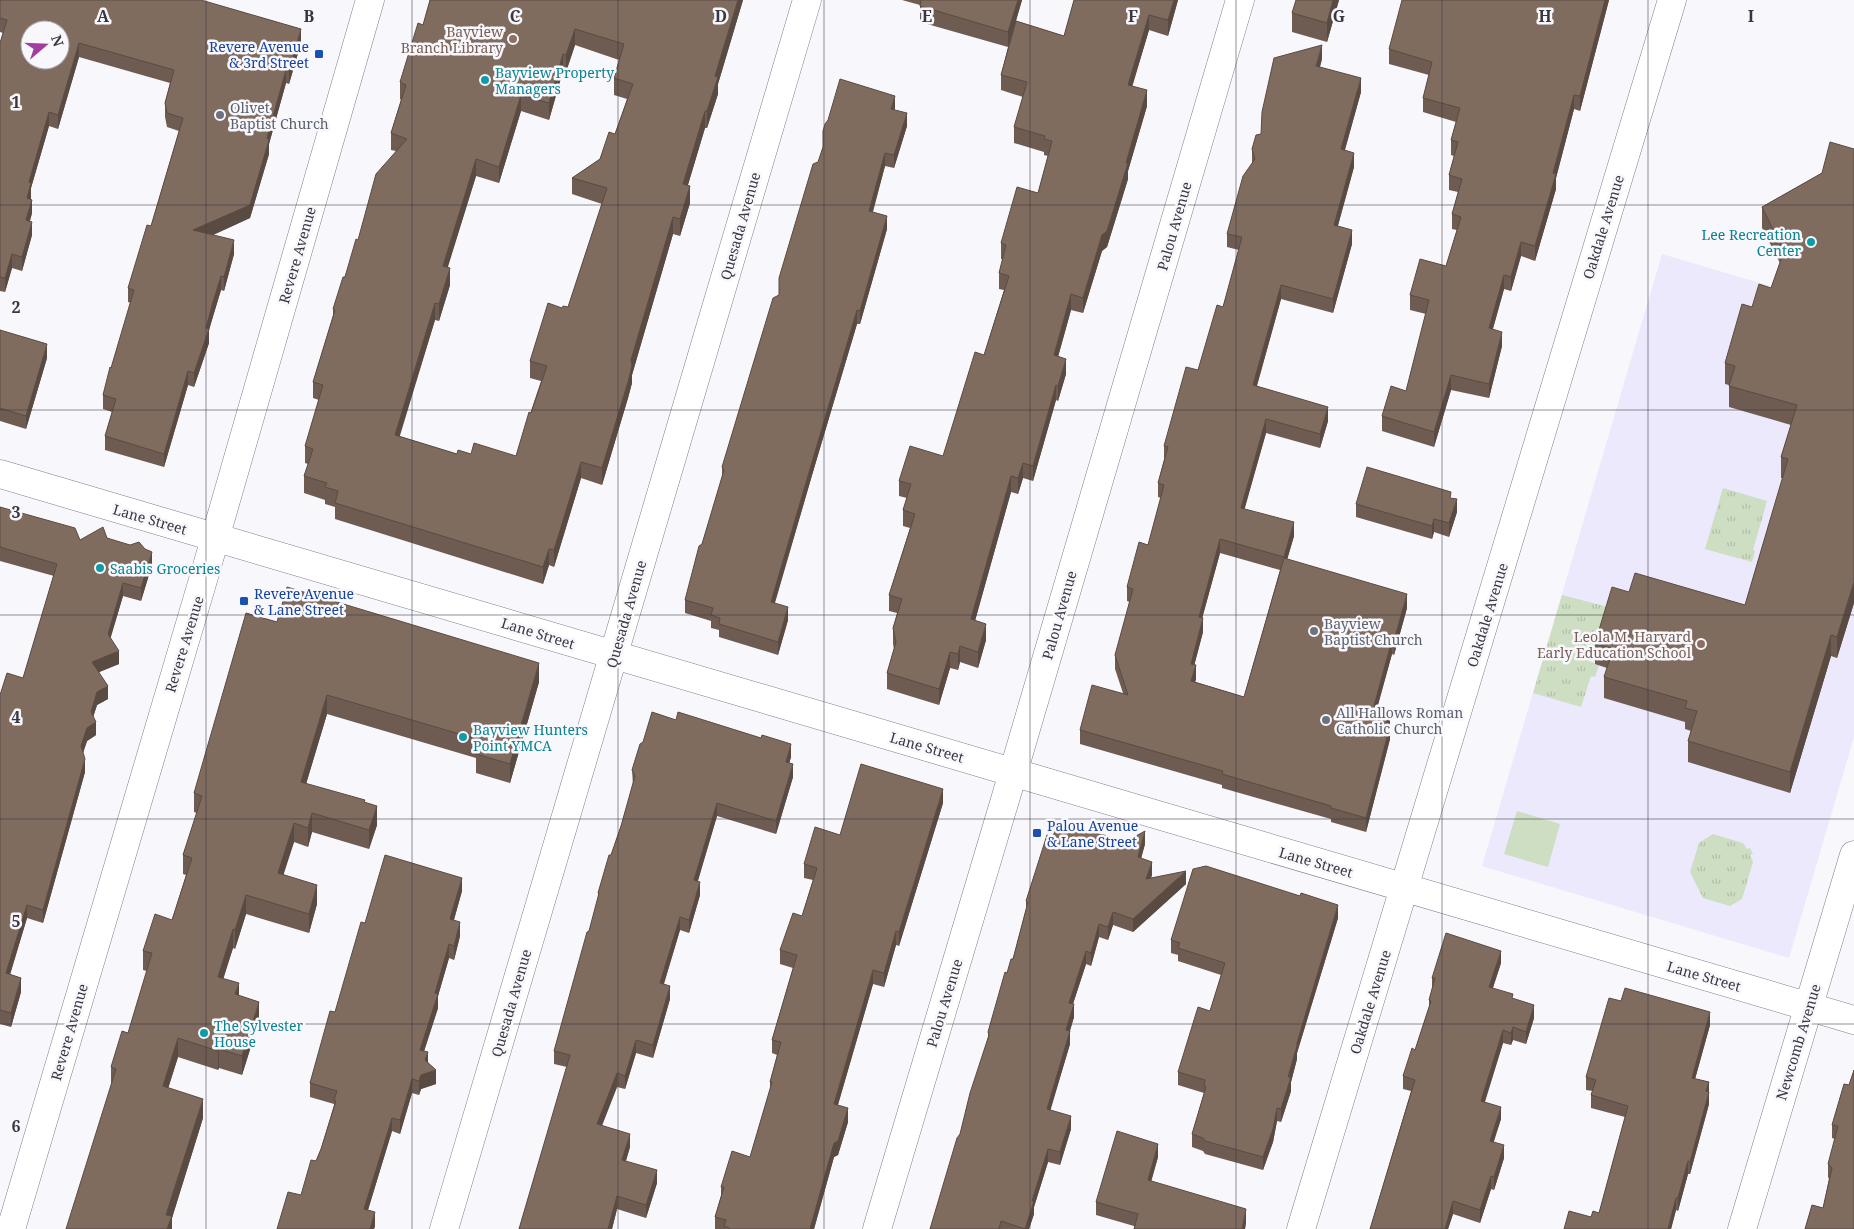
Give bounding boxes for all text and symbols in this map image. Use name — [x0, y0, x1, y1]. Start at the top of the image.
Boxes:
text: A — [97, 5, 110, 27]
text: B — [304, 5, 315, 27]
text: C — [510, 5, 521, 27]
text: D — [715, 5, 727, 27]
text: E — [922, 5, 932, 27]
text: F — [1128, 5, 1138, 27]
text: G — [1333, 5, 1345, 27]
text: H — [1538, 5, 1552, 27]
text: I — [1748, 5, 1754, 27]
north arrow — [20, 20, 70, 70]
place label: Bayview Branch Library — [401, 22, 504, 57]
text: N — [47, 32, 69, 49]
marker: Bayview Branch Library — [507, 33, 519, 45]
place label: Revere Avenue & 3rd Street — [209, 37, 309, 72]
marker: Revere Avenue & 3rd Street — [313, 48, 325, 60]
place label: Bayview Property Managers — [495, 63, 614, 98]
marker: Bayview Property Managers — [479, 74, 491, 86]
text: 1 — [11, 91, 21, 113]
place label: Olivet Baptist Church — [230, 98, 329, 133]
marker: Olivet Baptist Church — [214, 109, 226, 121]
street label: Quesada Avenue — [716, 170, 764, 282]
street label: Oakdale Avenue — [1578, 172, 1628, 282]
street label: Palou Avenue — [1152, 179, 1196, 273]
street label: Revere Avenue — [274, 204, 320, 306]
place label: Lee Recreation Center — [1702, 225, 1801, 260]
marker: Lee Recreation Center — [1805, 236, 1817, 248]
text: 2 — [11, 296, 21, 318]
street label: Lane Street — [111, 499, 189, 539]
text: 3 — [11, 501, 21, 523]
street label: Quesada Avenue — [602, 558, 650, 670]
place label: Saabis Groceries — [110, 559, 220, 578]
street label: Oakdale Avenue — [1462, 560, 1512, 670]
marker: Saabis Groceries — [94, 562, 106, 574]
street label: Palou Avenue — [1037, 568, 1081, 662]
place label: Revere Avenue & Lane Street — [254, 584, 354, 619]
street label: Revere Avenue — [160, 593, 208, 695]
marker: Revere Avenue & Lane Street — [238, 595, 250, 607]
street label: Lane Street — [499, 613, 577, 653]
place label: Bayview Baptist Church — [1324, 614, 1423, 649]
marker: Bayview Baptist Church — [1308, 625, 1320, 637]
place label: Leola M. Harvard Early Education School — [1537, 627, 1692, 662]
marker: Leola M. Harvard Early Education School — [1695, 638, 1707, 650]
place label: All Hallows Roman Catholic Church — [1336, 703, 1463, 738]
text: 4 — [11, 706, 21, 728]
marker: All Hallows Roman Catholic Church — [1320, 714, 1332, 726]
place label: Bayview Hunters Point YMCA — [473, 720, 588, 755]
street label: Lane Street — [888, 727, 966, 767]
marker: Bayview Hunters Point YMCA — [457, 731, 469, 743]
place label: Palou Avenue & Lane Street — [1047, 816, 1138, 851]
marker: Palou Avenue & Lane Street — [1031, 827, 1043, 839]
street label: Lane Street — [1277, 842, 1355, 882]
text: 5 — [11, 910, 21, 932]
street label: Quesada Avenue — [487, 947, 535, 1059]
street label: Oakdale Avenue — [1345, 947, 1395, 1057]
street label: Lane Street — [1665, 956, 1743, 996]
street label: Palou Avenue — [922, 957, 966, 1049]
street label: Revere Avenue — [46, 981, 92, 1083]
street label: Newcomb Avenue — [1771, 982, 1825, 1102]
place label: The Sylvester House — [214, 1016, 304, 1051]
marker: The Sylvester House — [198, 1027, 210, 1039]
text: 6 — [11, 1115, 21, 1137]

